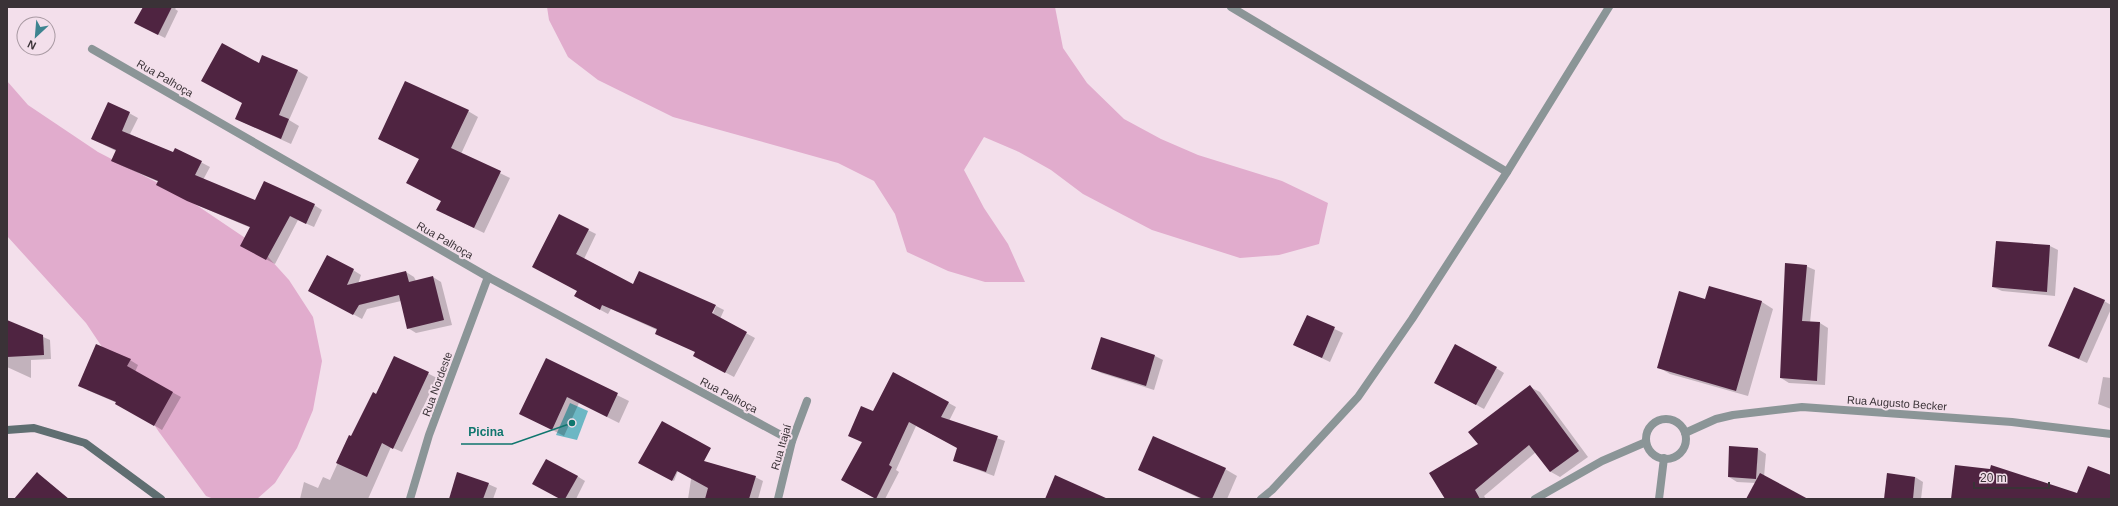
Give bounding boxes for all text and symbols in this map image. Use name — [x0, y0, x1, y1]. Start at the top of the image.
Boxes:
north arrow — [16, 16, 56, 56]
text: N — [25, 38, 38, 52]
street label: Rua Palhoça — [135, 57, 196, 99]
street label: Rua Palhoça — [415, 219, 476, 261]
street label: Rua Nordeste — [420, 350, 454, 418]
street label: Rua Palhoça — [698, 375, 760, 415]
street label: Rua Augusto Becker — [1847, 394, 1948, 413]
callout: Picina — [461, 420, 512, 444]
street label: Rua Itajaí — [769, 423, 793, 471]
text: Picina — [468, 425, 504, 439]
scale bar — [1974, 464, 2049, 490]
text: 20 m — [1980, 471, 2007, 485]

